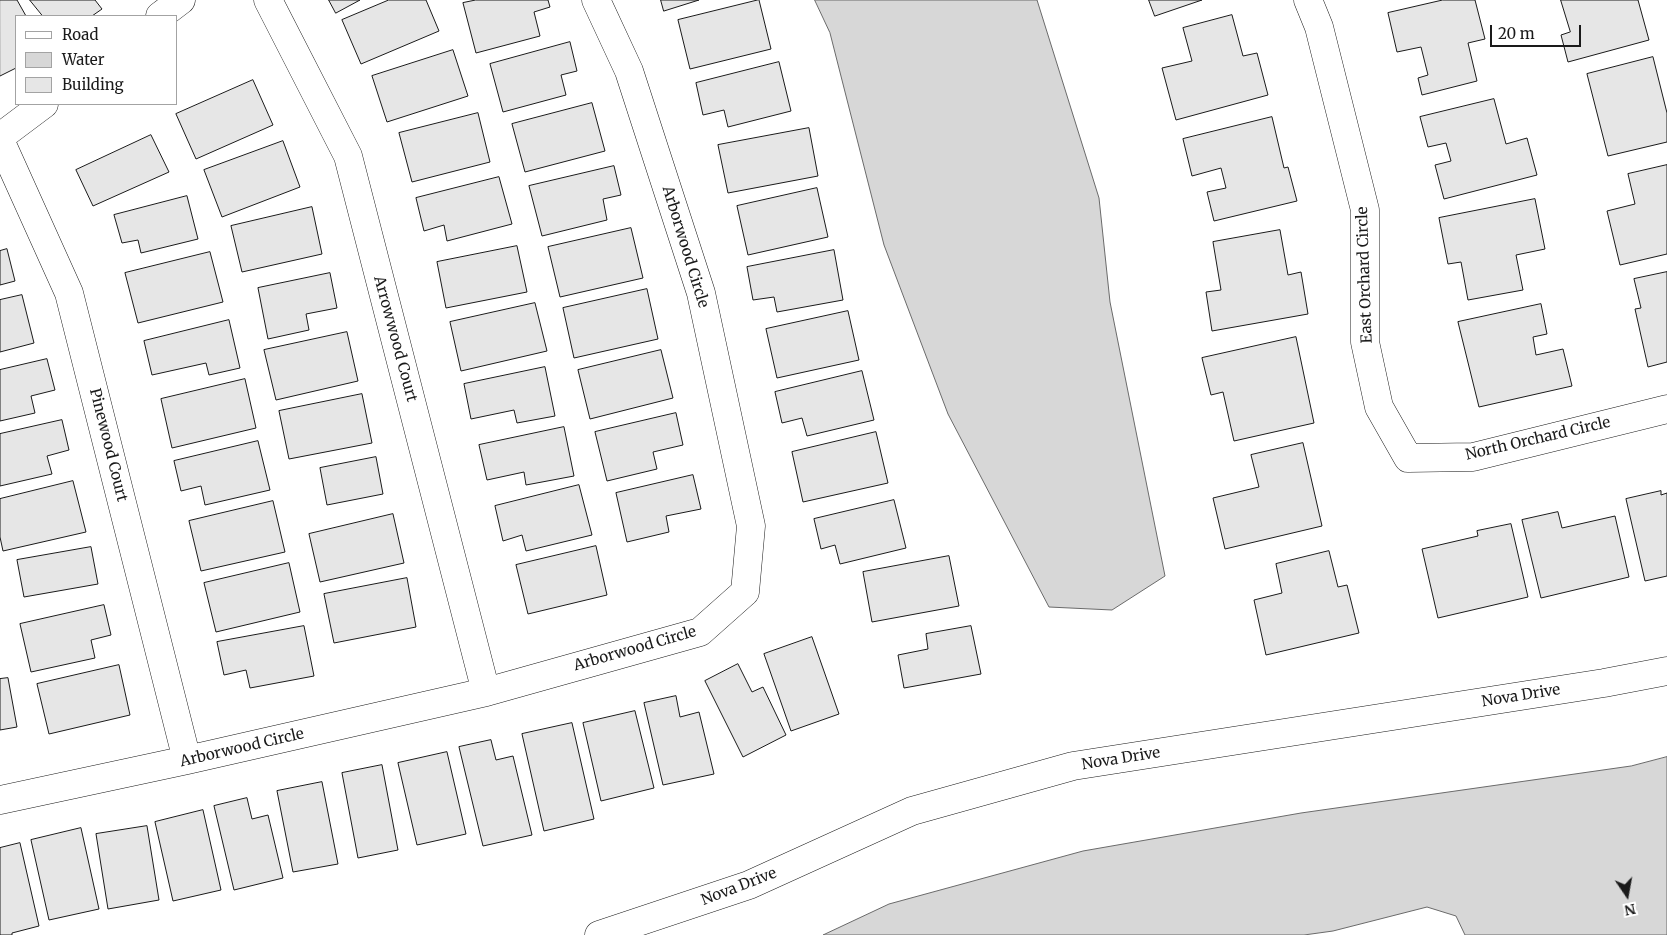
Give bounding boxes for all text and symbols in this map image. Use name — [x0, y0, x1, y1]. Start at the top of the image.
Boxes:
legend — [15, 15, 178, 105]
scale bar — [1492, 15, 1583, 47]
text: 20 m — [1498, 24, 1535, 43]
text: Road — [62, 25, 98, 44]
text: Water — [62, 50, 104, 69]
text: Building — [62, 75, 124, 94]
street label: Arborwood Circle — [658, 184, 712, 310]
street label: East Orchard Circle — [1354, 206, 1376, 344]
street label: Arrowwood Court — [370, 274, 420, 404]
street label: Pinewood Court — [85, 386, 131, 504]
street label: North Orchard Circle — [1464, 414, 1612, 464]
street label: Arborwood Circle — [572, 623, 698, 675]
street label: Nova Drive — [1481, 681, 1561, 711]
street label: Arborwood Circle — [178, 725, 306, 771]
street label: Nova Drive — [1081, 744, 1161, 774]
street label: Nova Drive — [699, 864, 779, 910]
north arrow — [1602, 870, 1652, 920]
text: N — [1623, 900, 1637, 920]

